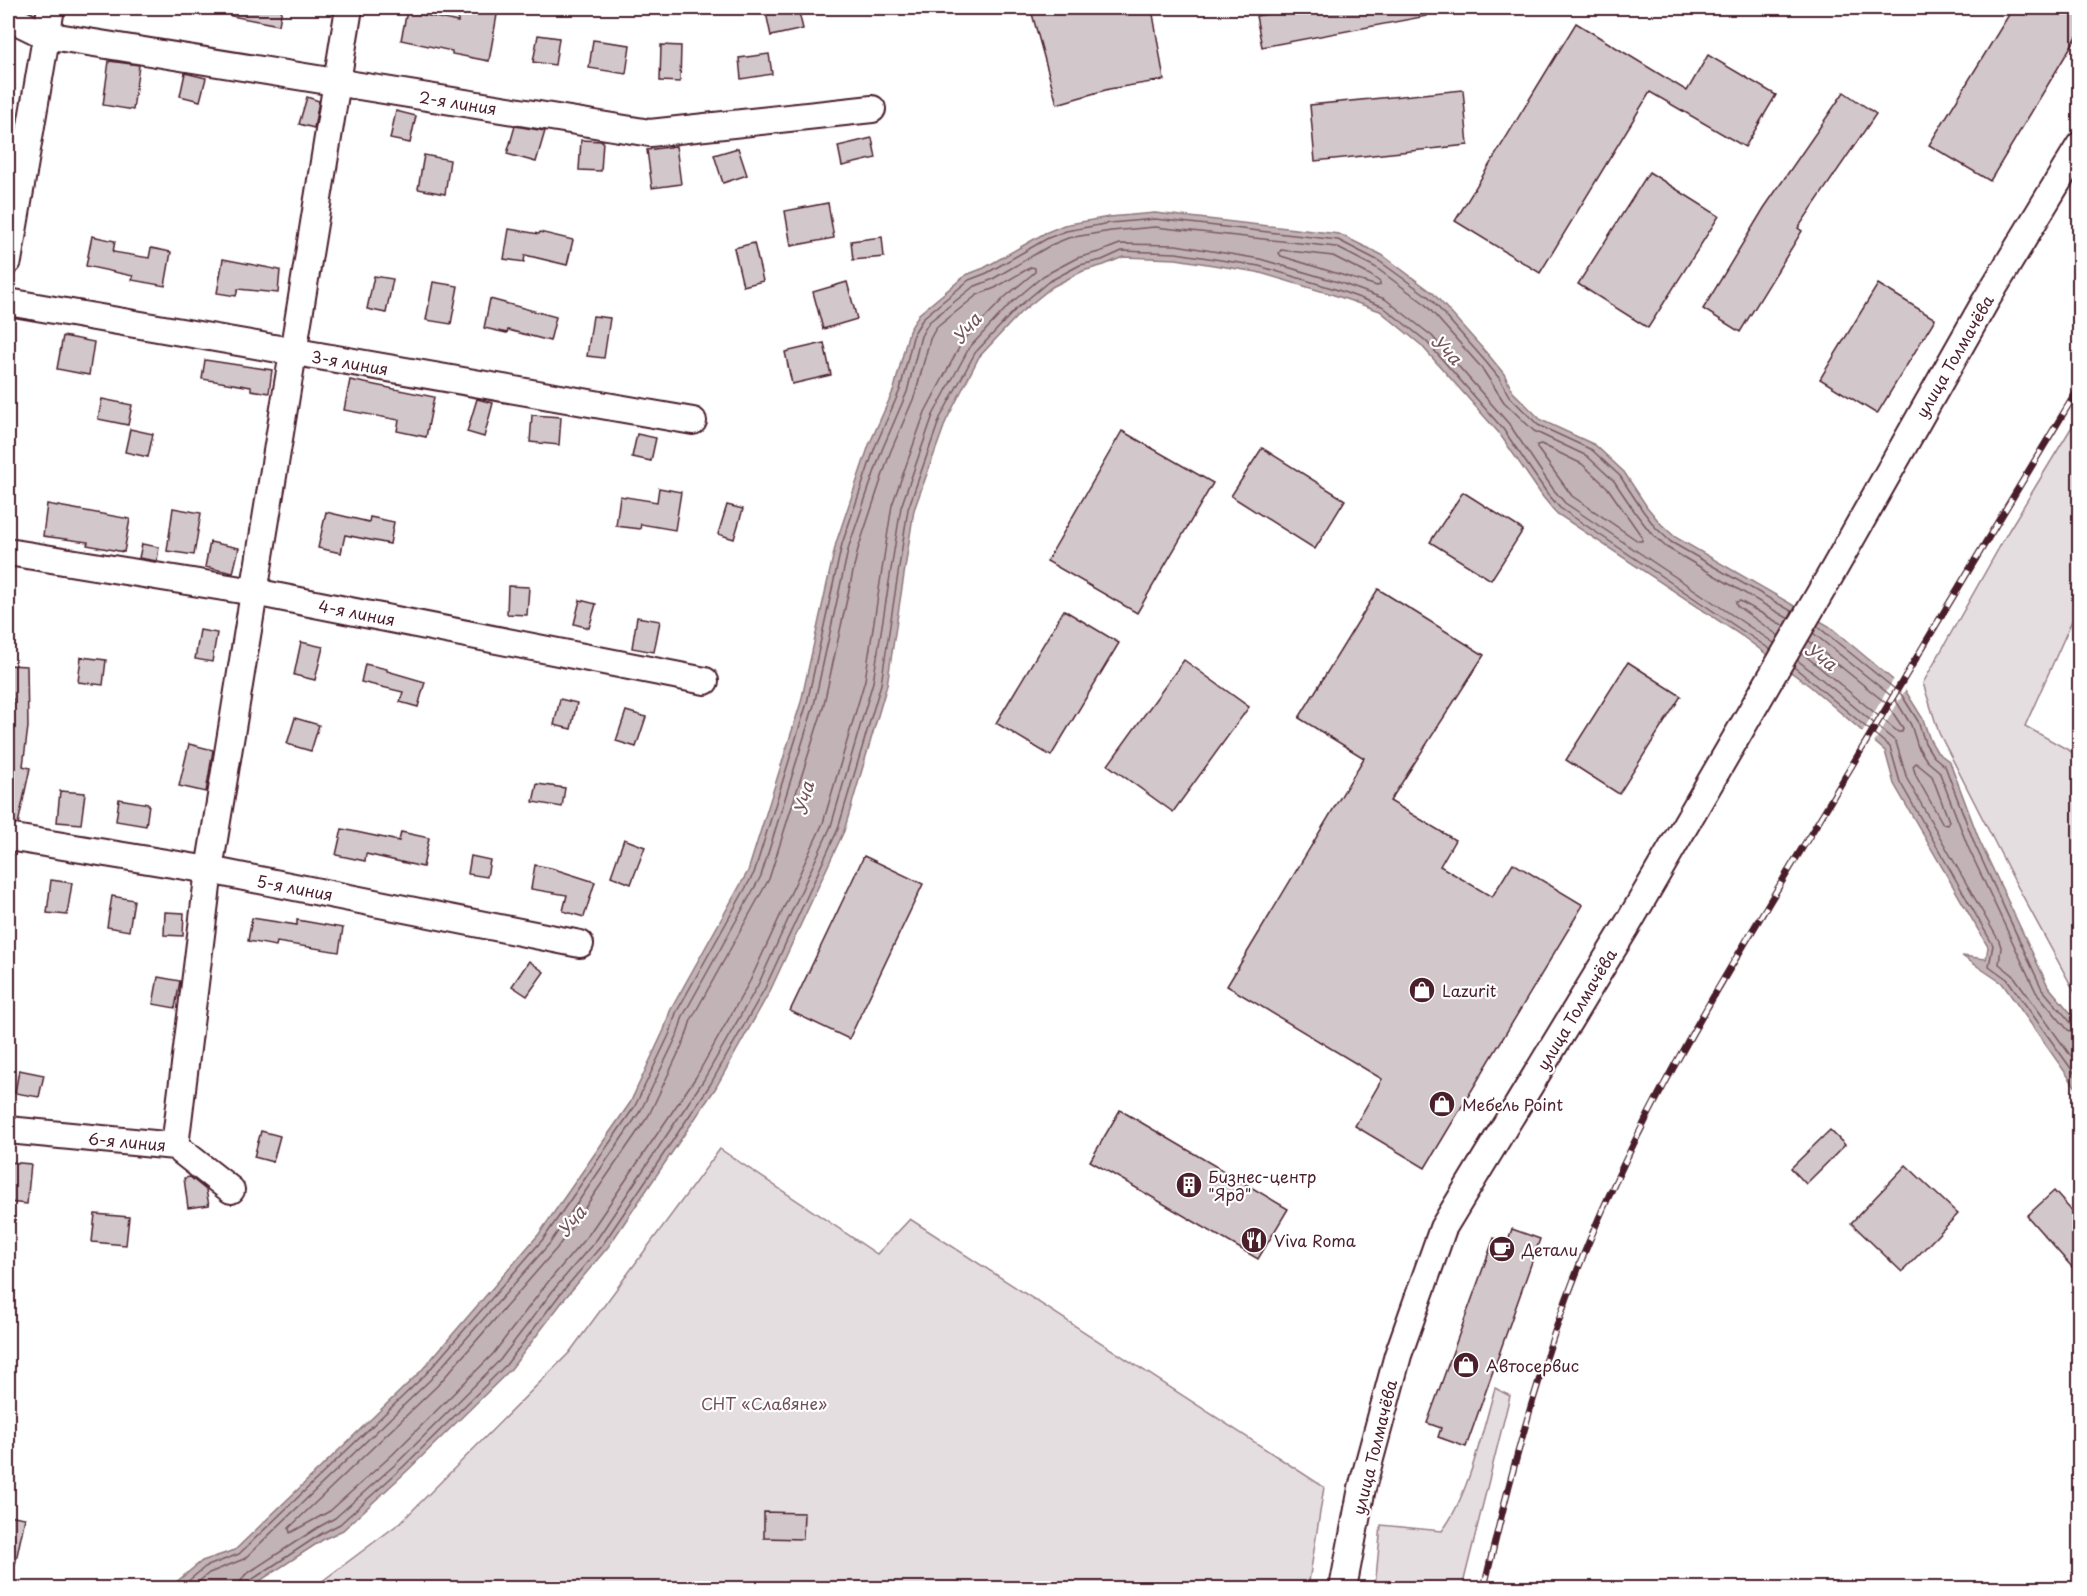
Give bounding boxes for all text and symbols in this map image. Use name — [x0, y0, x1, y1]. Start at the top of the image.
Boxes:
street label: 2-я линия — [418, 84, 498, 120]
street label: улица Толмачёва — [1909, 290, 1999, 422]
water label: Уча — [945, 306, 988, 350]
water label: Уча — [1426, 328, 1469, 371]
street label: 3-я линия — [310, 343, 390, 381]
street label: 4-я линия — [317, 593, 397, 631]
water label: Уча — [1799, 635, 1843, 677]
water label: Уча — [786, 777, 820, 818]
street label: 5-я линия — [255, 868, 335, 906]
street label: улица Толмачёва — [1530, 944, 1622, 1074]
shop icon: Lazurit — [1407, 975, 1437, 1005]
place label: Lazurit — [1442, 978, 1497, 1002]
shop icon: Мебель Point — [1427, 1089, 1457, 1119]
place label: Мебель Point — [1462, 1092, 1563, 1116]
street label: 6-я линия — [87, 1126, 167, 1156]
place label: Бизнес-центр "Ярд" — [1208, 1164, 1316, 1206]
building icon: Бизнес-центр "Ярд" — [1174, 1170, 1204, 1200]
water label: Уча — [550, 1199, 593, 1243]
restaurant icon: Viva Roma — [1239, 1225, 1269, 1255]
place label: Viva Roma — [1274, 1228, 1356, 1252]
cafe icon: Детали — [1487, 1234, 1517, 1264]
place label: Детали — [1521, 1237, 1578, 1261]
shop icon: Автосервис — [1451, 1350, 1481, 1380]
place label: Автосервис — [1486, 1353, 1579, 1377]
street label: улица Толмачёва — [1346, 1377, 1402, 1517]
park label: СНТ «Славяне» — [701, 1391, 827, 1415]

